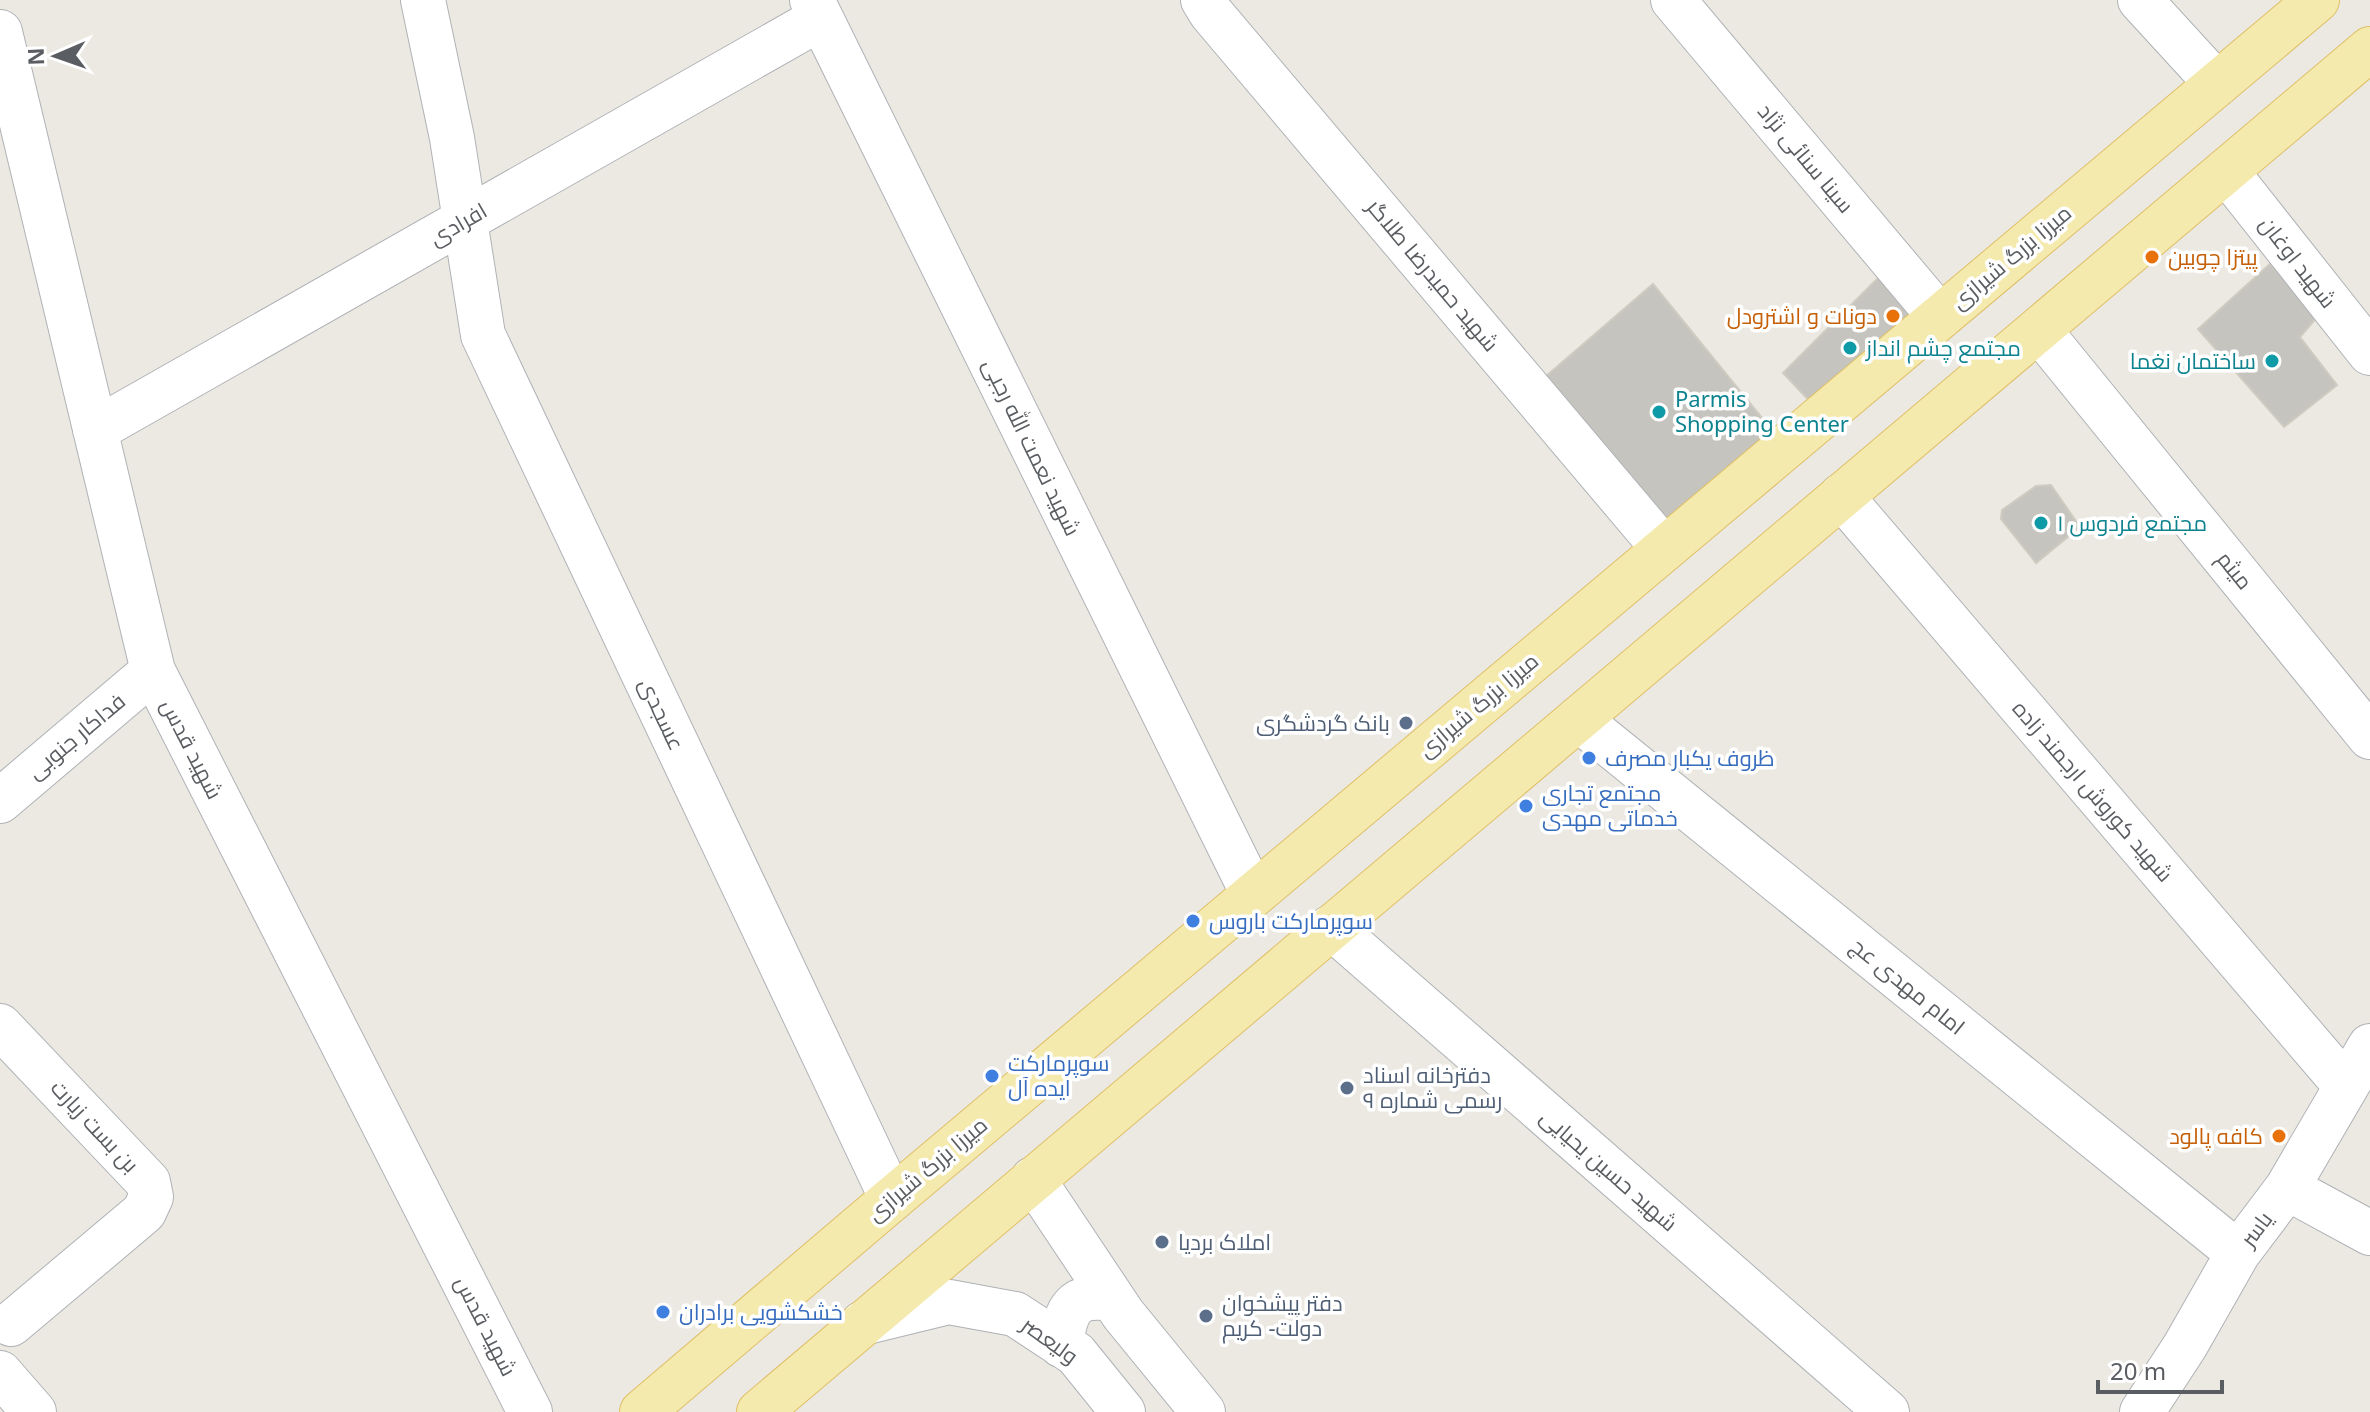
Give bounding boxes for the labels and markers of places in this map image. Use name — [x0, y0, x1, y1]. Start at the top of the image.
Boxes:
place label: پیتزا چوبین — [2168, 241, 2258, 272]
marker: پیتزا چوبین — [2143, 248, 2161, 266]
place label: دونات و اشترودل — [1727, 300, 1877, 330]
marker: دونات و اشترودل — [1884, 307, 1902, 325]
place label: مجتمع چشم انداز — [1864, 332, 2021, 364]
marker: مجتمع چشم انداز — [1841, 339, 1859, 357]
place label: ساختمان نغما — [2130, 345, 2256, 375]
marker: ساختمان نغما — [2263, 352, 2281, 370]
place label: Parmis Shopping Center — [1675, 383, 1849, 438]
marker: Parmis Shopping Center — [1650, 403, 1668, 421]
place label: مجتمع فردوس ۱ — [2057, 507, 2207, 538]
marker: مجتمع فردوس ۱ — [2032, 514, 2050, 532]
place label: بانک گردشگری — [1256, 707, 1390, 737]
marker: بانک گردشگری — [1397, 714, 1415, 732]
place label: ظروف یکبار مصرف — [1605, 742, 1775, 772]
marker: ظروف یکبار مصرف — [1580, 749, 1598, 767]
place label: مجتمع تجاری خدماتی مهدی — [1542, 777, 1678, 832]
marker: مجتمع تجاری خدماتی مهدی — [1517, 797, 1535, 815]
place label: سوپرمارکت باروس — [1209, 905, 1373, 936]
marker: سوپرمارکت باروس — [1184, 912, 1202, 930]
place label: سوپرمارکت ایده آل — [1008, 1047, 1110, 1102]
place label: دفترخانه اسناد رسمی شماره ۹ — [1363, 1059, 1502, 1114]
marker: سوپرمارکت ایده آل — [983, 1067, 1001, 1085]
marker: دفترخانه اسناد رسمی شماره ۹ — [1338, 1079, 1356, 1097]
place label: کافه پالود — [2169, 1120, 2263, 1151]
marker: کافه پالود — [2270, 1127, 2288, 1145]
place label: املاک بردیا — [1178, 1226, 1271, 1256]
marker: املاک بردیا — [1153, 1233, 1171, 1251]
place label: دفتر پیشخوان دولت- کریم — [1222, 1287, 1343, 1344]
place label: خشکشویی برادران — [679, 1296, 843, 1326]
marker: خشکشویی برادران — [654, 1303, 672, 1321]
marker: دفتر پیشخوان دولت- کریم — [1197, 1307, 1215, 1325]

